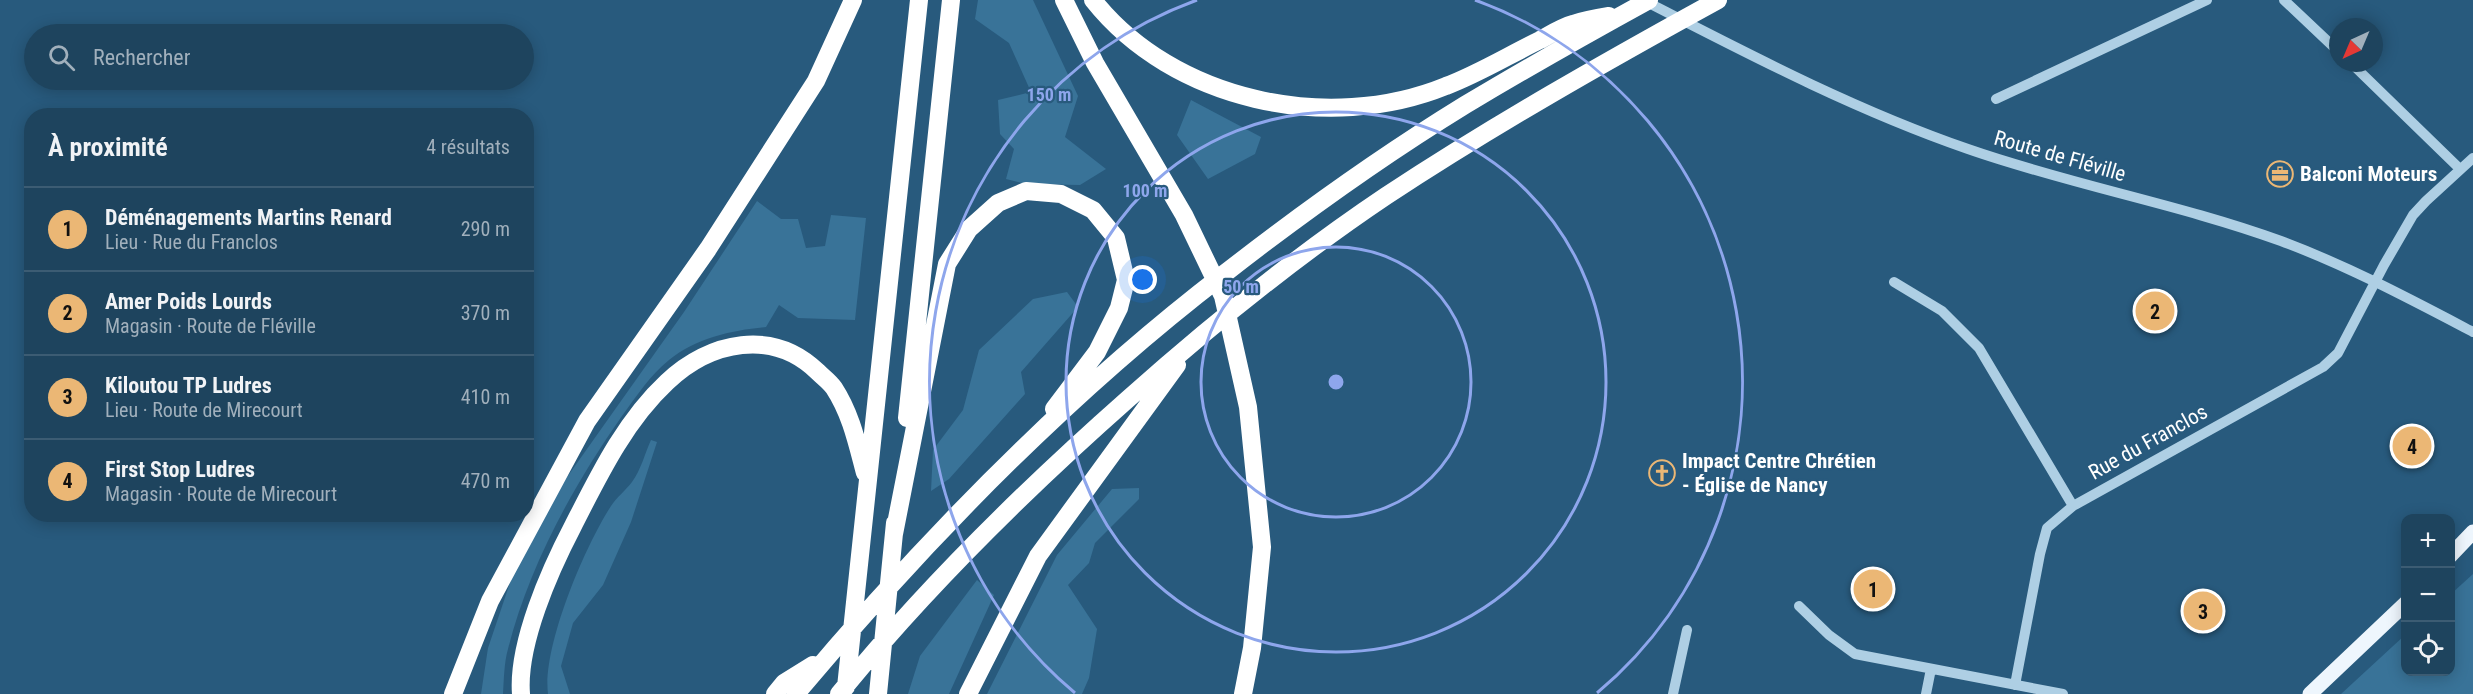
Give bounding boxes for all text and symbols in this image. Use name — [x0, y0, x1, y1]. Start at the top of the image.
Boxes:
north arrow — [2329, 18, 2383, 72]
search box — [24, 24, 534, 90]
icon: search — [45, 41, 78, 74]
text: Rechercher — [93, 45, 190, 70]
text: 150 m — [1027, 84, 1071, 105]
street label: Route de Fléville — [1991, 126, 2129, 186]
text: À proximité — [48, 132, 168, 162]
text: 4 résultats — [426, 135, 510, 159]
office icon: Balconi Moteurs — [2265, 159, 2295, 189]
place label: Balconi Moteurs — [2300, 162, 2437, 186]
text: 100 m — [1123, 180, 1167, 201]
text: Déménagements Martins Renard — [105, 205, 392, 230]
text: 1 — [62, 217, 73, 241]
text: 290 m — [461, 217, 510, 241]
text: Lieu · Rue du Franclos — [105, 230, 278, 254]
your location — [1128, 265, 1157, 294]
text: 50 m — [1223, 276, 1259, 297]
pin: 2 — [2136, 288, 2174, 334]
text: Amer Poids Lourds — [105, 289, 272, 314]
text: 2 — [62, 301, 73, 325]
text: 370 m — [461, 301, 510, 325]
text: Magasin · Route de Fléville — [105, 314, 316, 338]
centre of rings — [1326, 372, 1346, 392]
text: Kiloutou TP Ludres — [105, 373, 272, 398]
text: 3 — [62, 385, 73, 409]
text: 410 m — [461, 385, 510, 409]
text: Lieu · Route de Mirecourt — [105, 398, 303, 422]
street label: Rue du Franclos — [2084, 399, 2212, 485]
pin: 4 — [2392, 424, 2432, 468]
place label: Impact Centre Chrétien - Église de Nancy — [1682, 449, 1876, 497]
text: First Stop Ludres — [105, 457, 255, 482]
church icon: Impact Centre Chrétien - Église de Nancy — [1647, 458, 1677, 488]
text: 4 — [62, 469, 73, 493]
text: 470 m — [461, 469, 510, 493]
text: Magasin · Route de Mirecourt — [105, 482, 337, 506]
map controls — [2401, 514, 2455, 676]
button: + — [2401, 514, 2455, 568]
pin: 1 — [1854, 566, 1892, 612]
button: − — [2401, 568, 2455, 622]
pin: 3 — [2184, 588, 2222, 634]
button: locate — [2401, 622, 2455, 676]

